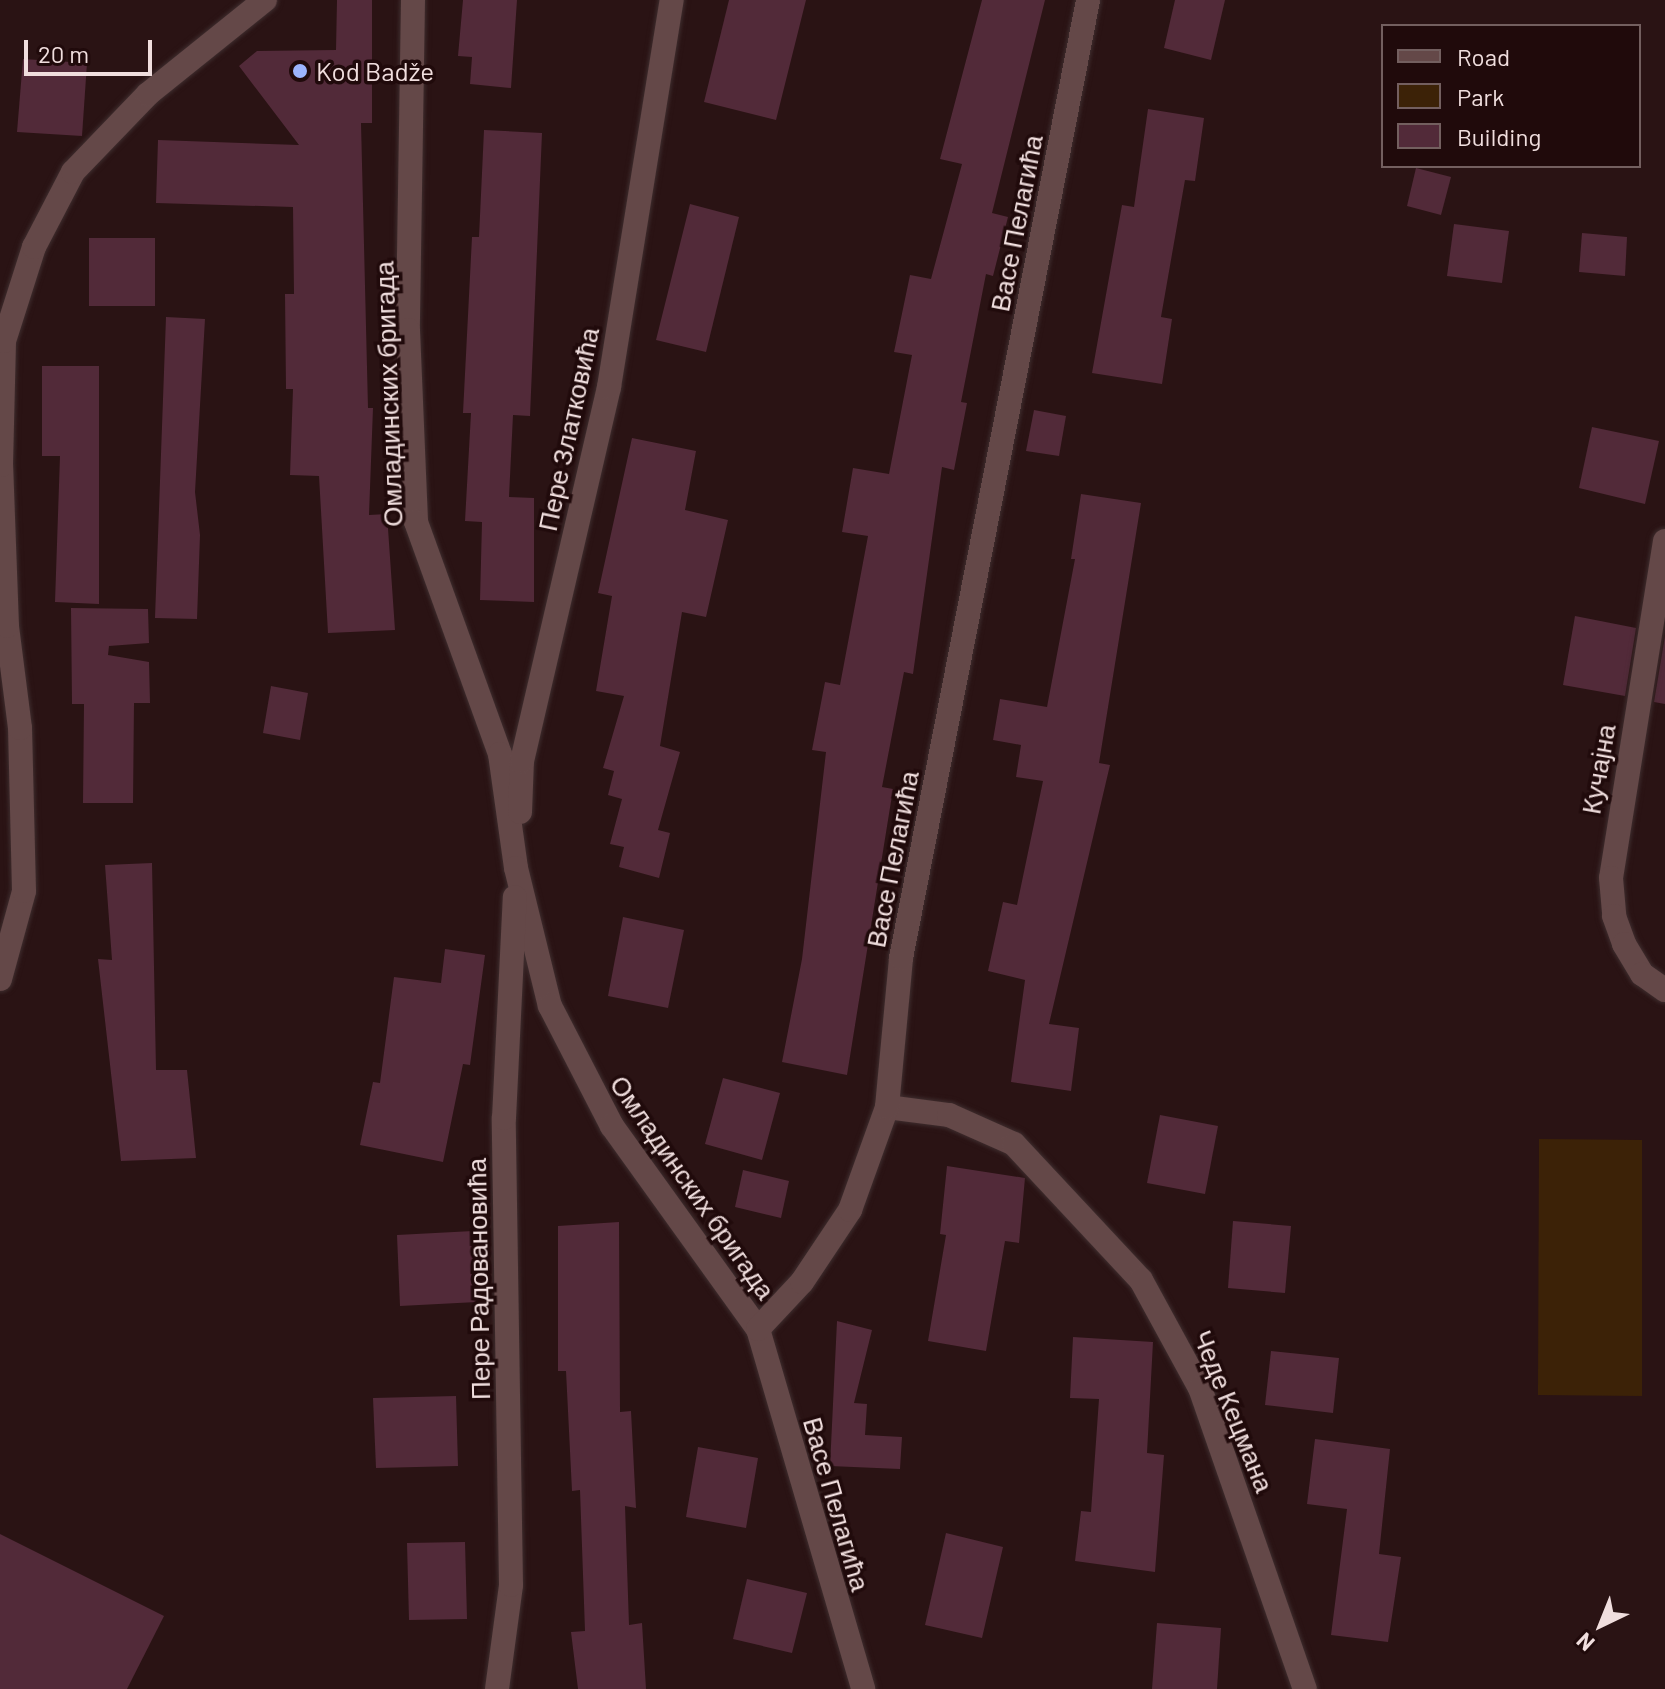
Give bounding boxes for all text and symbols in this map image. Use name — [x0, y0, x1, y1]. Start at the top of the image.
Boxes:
scale bar — [28, 24, 156, 74]
legend — [1381, 24, 1641, 168]
text: 20 m — [38, 39, 89, 68]
text: Road — [1457, 42, 1510, 71]
place label: Kod Badže — [316, 55, 434, 87]
marker: Kod Badže — [291, 62, 309, 80]
text: Park — [1457, 82, 1504, 111]
text: Building — [1457, 122, 1541, 151]
street label: Васе Пелагића — [984, 132, 1048, 314]
street label: Омладинских бригада — [368, 261, 408, 527]
street label: Пере Златковића — [531, 324, 605, 534]
street label: Кучајна — [1575, 722, 1621, 816]
street label: Васе Пелагића — [860, 768, 924, 950]
street label: Омладинских бригада — [604, 1069, 782, 1305]
street label: Пере Радовановића — [460, 1158, 496, 1400]
street label: Чеде Кецмана — [1187, 1326, 1281, 1496]
street label: Васе Пелагића — [797, 1414, 877, 1594]
north arrow — [1561, 1585, 1641, 1665]
text: N — [1570, 1628, 1599, 1657]

